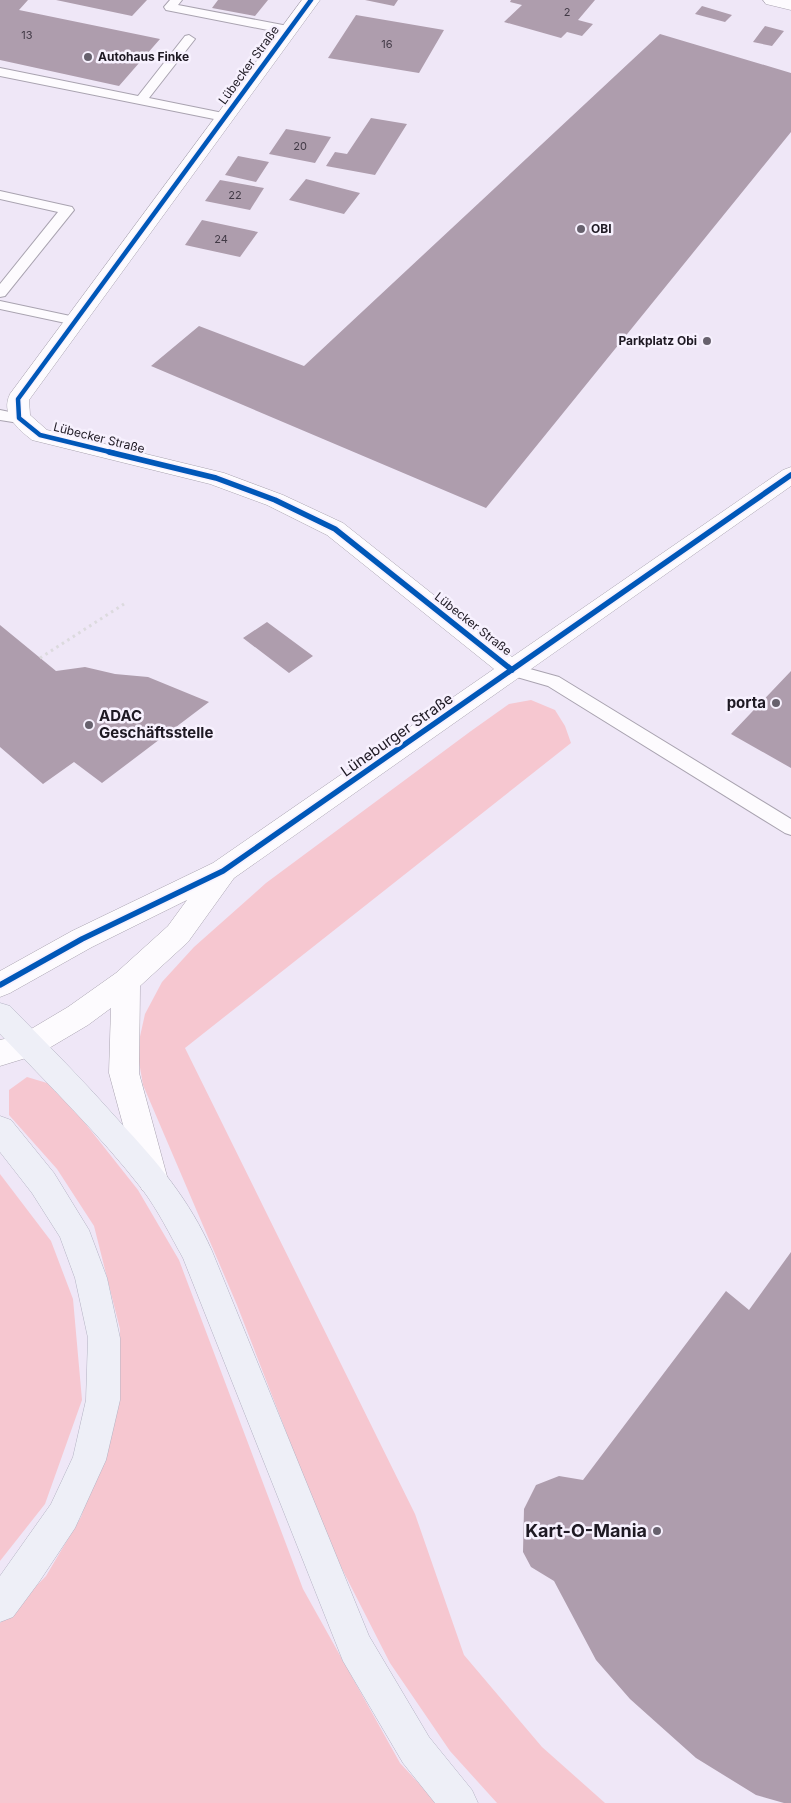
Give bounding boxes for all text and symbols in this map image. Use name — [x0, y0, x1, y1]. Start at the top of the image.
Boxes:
house number: 2 — [564, 5, 570, 19]
street label: Lübecker Straße — [215, 22, 282, 107]
house number: 13 — [21, 28, 33, 42]
house number: 16 — [381, 37, 393, 51]
place label: Autohaus Finke — [98, 49, 189, 64]
marker: Autohaus Finke — [82, 51, 94, 63]
house number: 20 — [293, 139, 307, 153]
house number: 22 — [228, 188, 242, 202]
place label: OBI — [591, 221, 612, 236]
marker: OBI — [575, 223, 587, 235]
house number: 24 — [214, 232, 228, 246]
place label: Parkplatz Obi — [618, 333, 697, 348]
marker: Parkplatz Obi — [701, 335, 713, 347]
street label: Lübecker Straße — [52, 419, 146, 456]
street label: Lübecker Straße — [432, 589, 515, 658]
street label: Lüneburger Straße — [337, 689, 457, 780]
place label: porta — [727, 693, 766, 712]
marker: porta — [770, 697, 782, 709]
place label: ADAC Geschäftsstelle — [99, 706, 213, 742]
marker: ADAC Geschäftsstelle — [83, 719, 95, 731]
place label: Kart-O-Mania — [525, 1520, 647, 1541]
marker: Kart-O-Mania — [651, 1525, 663, 1537]

